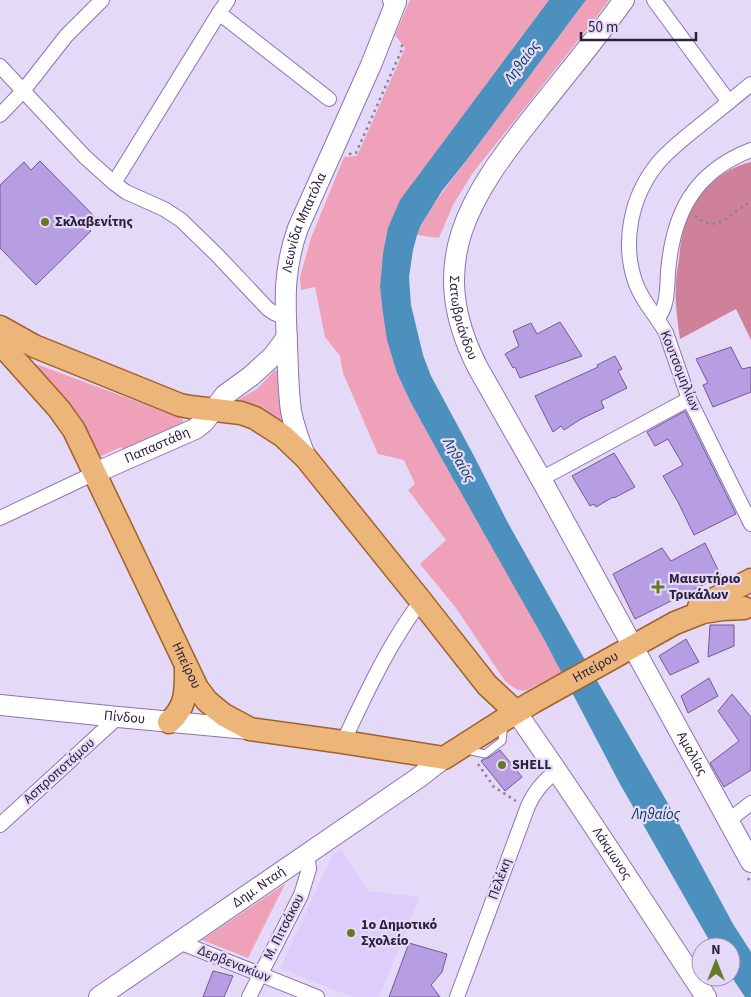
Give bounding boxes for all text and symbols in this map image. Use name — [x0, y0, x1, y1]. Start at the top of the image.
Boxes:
scale bar — [581, 10, 696, 42]
text: 50 m — [588, 17, 618, 38]
water label: Ληθαίος — [499, 36, 545, 88]
street label: Λεωνίδα Μπατόλα — [277, 169, 332, 274]
place label: Σκλαβενίτης — [55, 212, 133, 232]
marker: Σκλαβενίτης — [39, 216, 51, 228]
street label: Σατωβριάνδου — [444, 276, 483, 363]
street label: Κουτσομηλίων — [655, 328, 705, 415]
street label: Παπαστάθη — [121, 422, 193, 469]
water label: Ληθαίος — [437, 433, 480, 487]
place label: Μαιευτήριο Τρικάλων — [669, 569, 741, 605]
marker: Μαιευτήριο Τρικάλων — [651, 580, 665, 594]
street label: Ηπείρου — [166, 639, 206, 692]
street label: Ηπείρου — [569, 646, 622, 688]
street label: Πίνδου — [103, 706, 146, 729]
street label: Αμαλίας — [671, 728, 712, 779]
street label: Ασπροποτάμου — [19, 733, 99, 809]
place label: SHELL — [512, 755, 551, 775]
marker: SHELL — [496, 759, 508, 771]
water label: Ληθαίος — [631, 804, 681, 825]
street label: Λάκμωνος — [587, 823, 637, 884]
street label: Πελέκη — [483, 855, 517, 903]
street label: Δημ. Νταή — [228, 862, 290, 913]
street label: Μ. Πιτσάκου — [259, 890, 309, 964]
place label: 1ο Δημοτικό Σχολείο — [361, 915, 438, 951]
marker: 1ο Δημοτικό Σχολείο — [345, 927, 357, 939]
north arrow — [691, 937, 741, 987]
street label: Δερβενακίων — [194, 940, 274, 988]
text: N — [711, 940, 721, 960]

